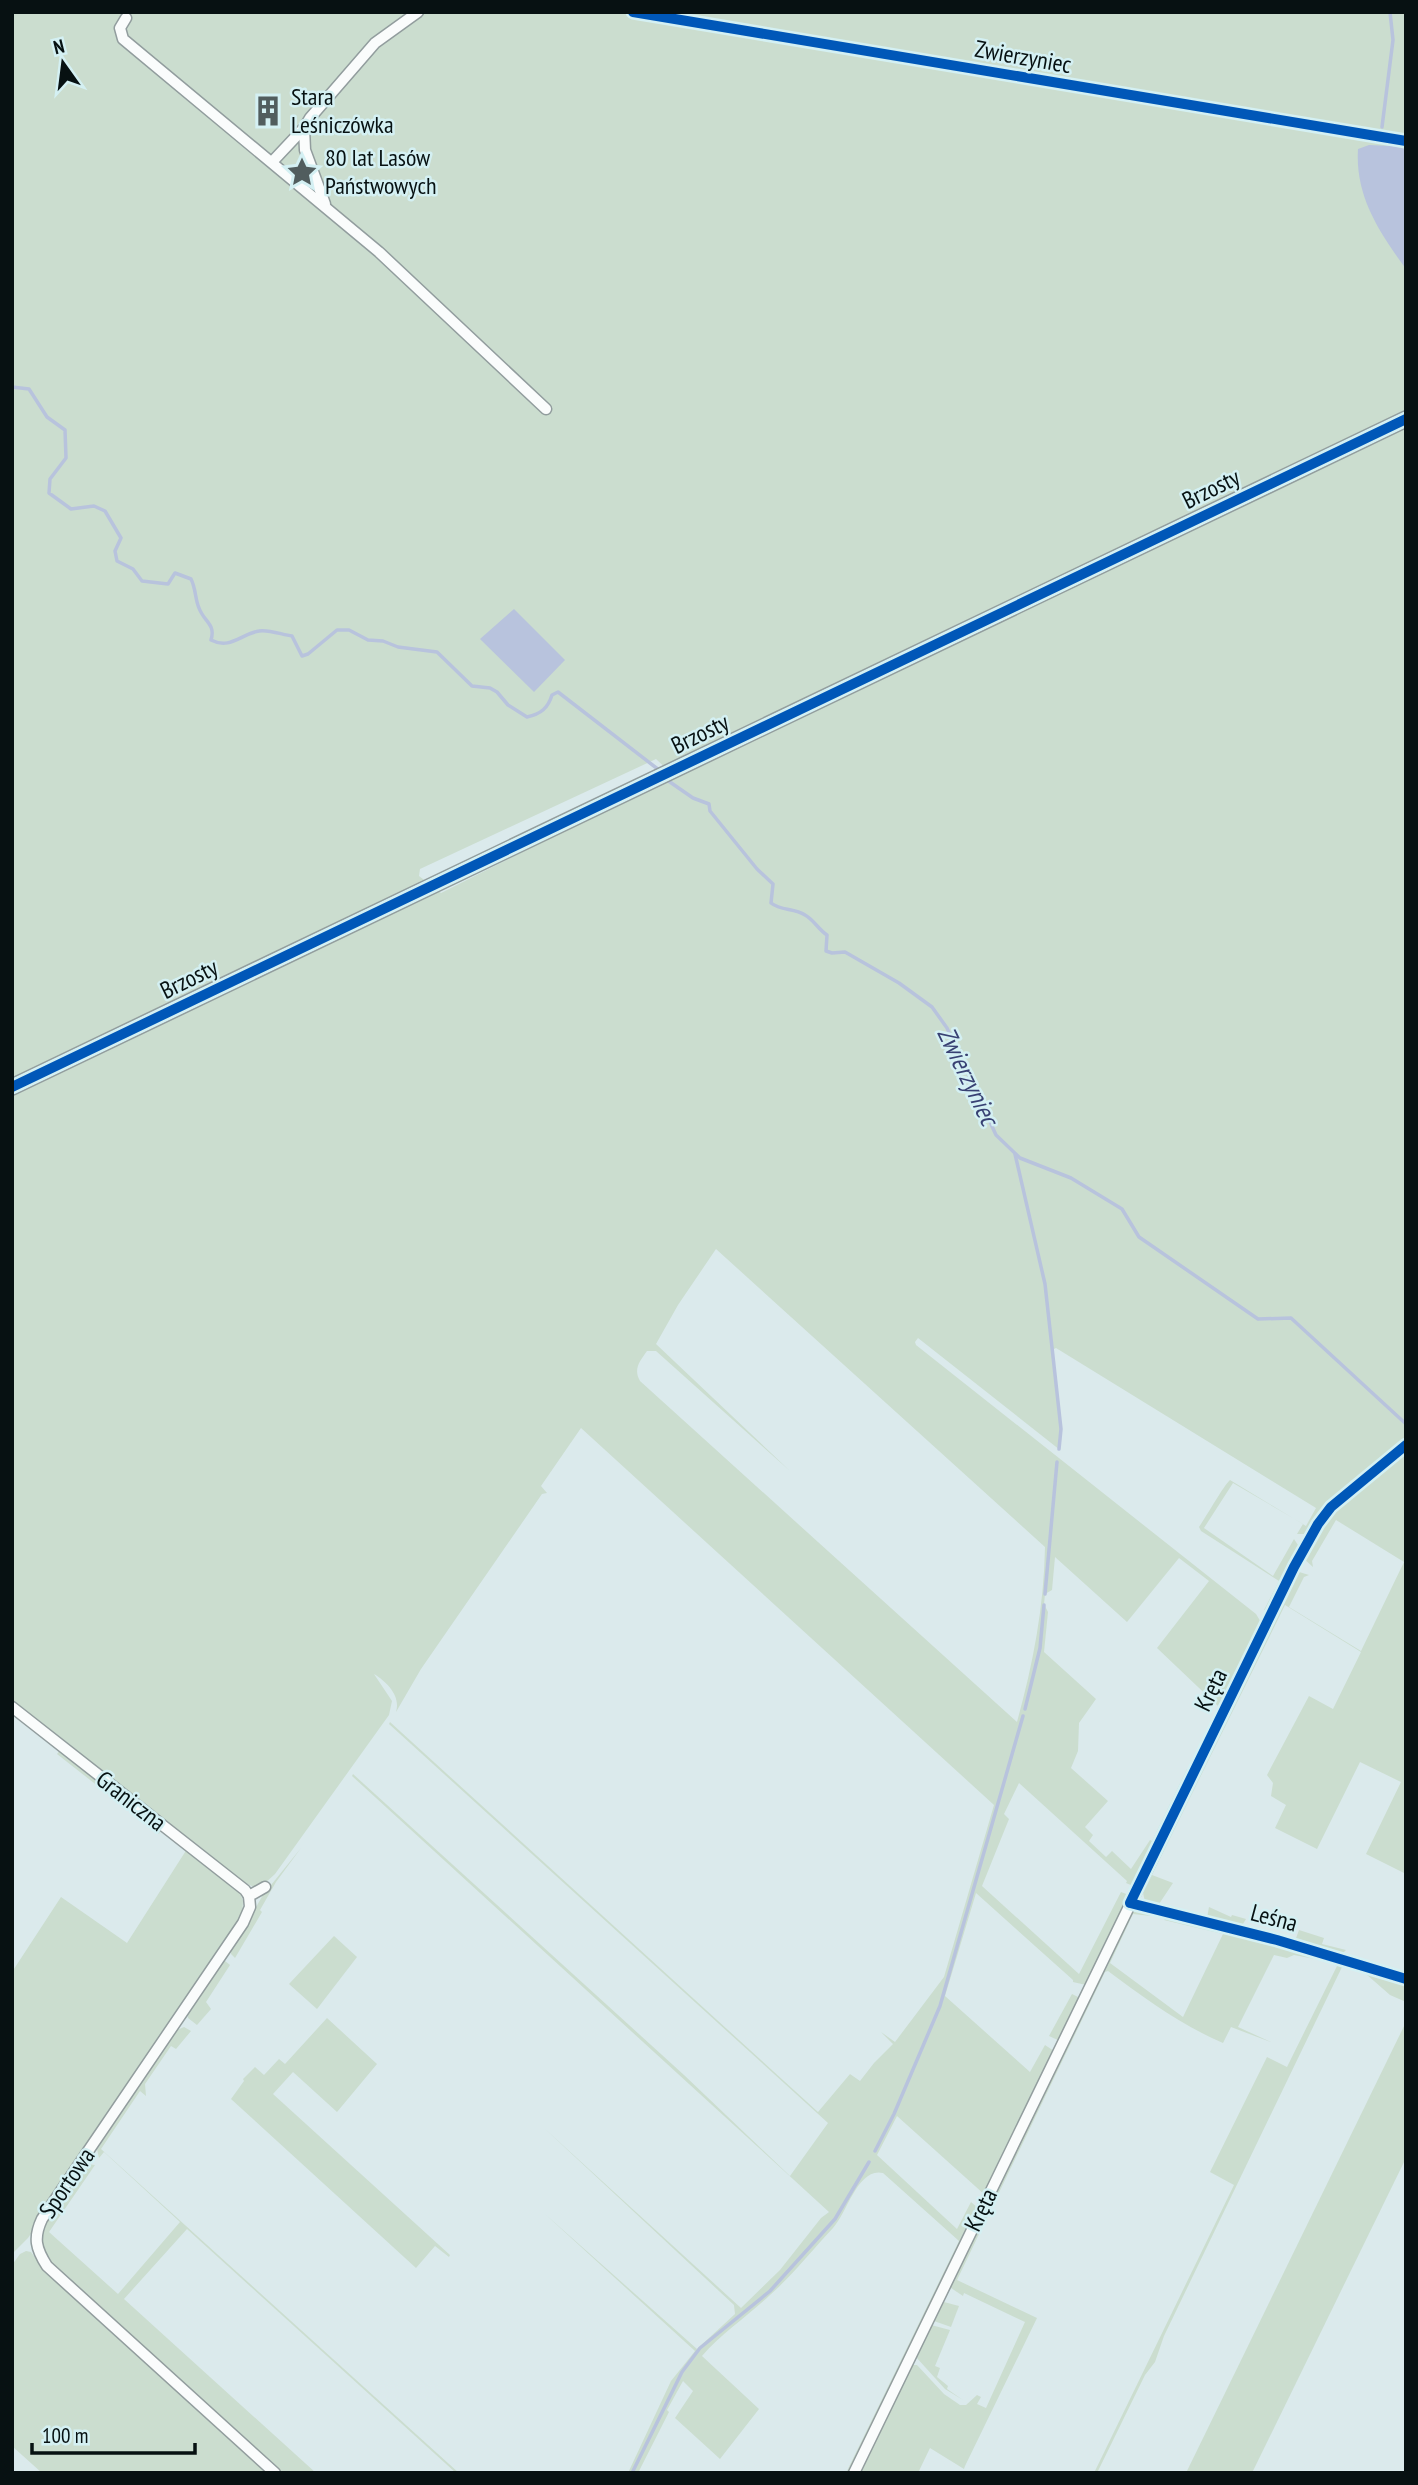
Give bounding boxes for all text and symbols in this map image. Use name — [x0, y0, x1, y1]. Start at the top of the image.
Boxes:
north arrow — [28, 28, 98, 98]
street label: Zwierzyniec — [972, 33, 1074, 80]
text: N — [51, 34, 67, 59]
place label: Stara Leśniczówka — [291, 81, 394, 140]
building icon: Stara Leśniczówka — [251, 94, 285, 128]
place label: 80 lat Lasów Państwowych — [325, 142, 437, 201]
place icon: 80 lat Lasów Państwowych — [285, 155, 319, 189]
street label: Brzosty — [1177, 461, 1245, 516]
street label: Brzosty — [666, 706, 734, 761]
street label: Brzosty — [155, 951, 223, 1006]
water label: Zwierzyniec — [930, 1021, 1008, 1133]
street label: Kręta — [1187, 1663, 1234, 1716]
street label: Graniczna — [90, 1764, 173, 1838]
street label: Leśna — [1247, 1896, 1301, 1939]
street label: Sportowa — [32, 2141, 101, 2224]
street label: Kręta — [957, 2183, 1004, 2236]
scale bar — [32, 2412, 194, 2456]
text: 100 m — [42, 2422, 88, 2449]

